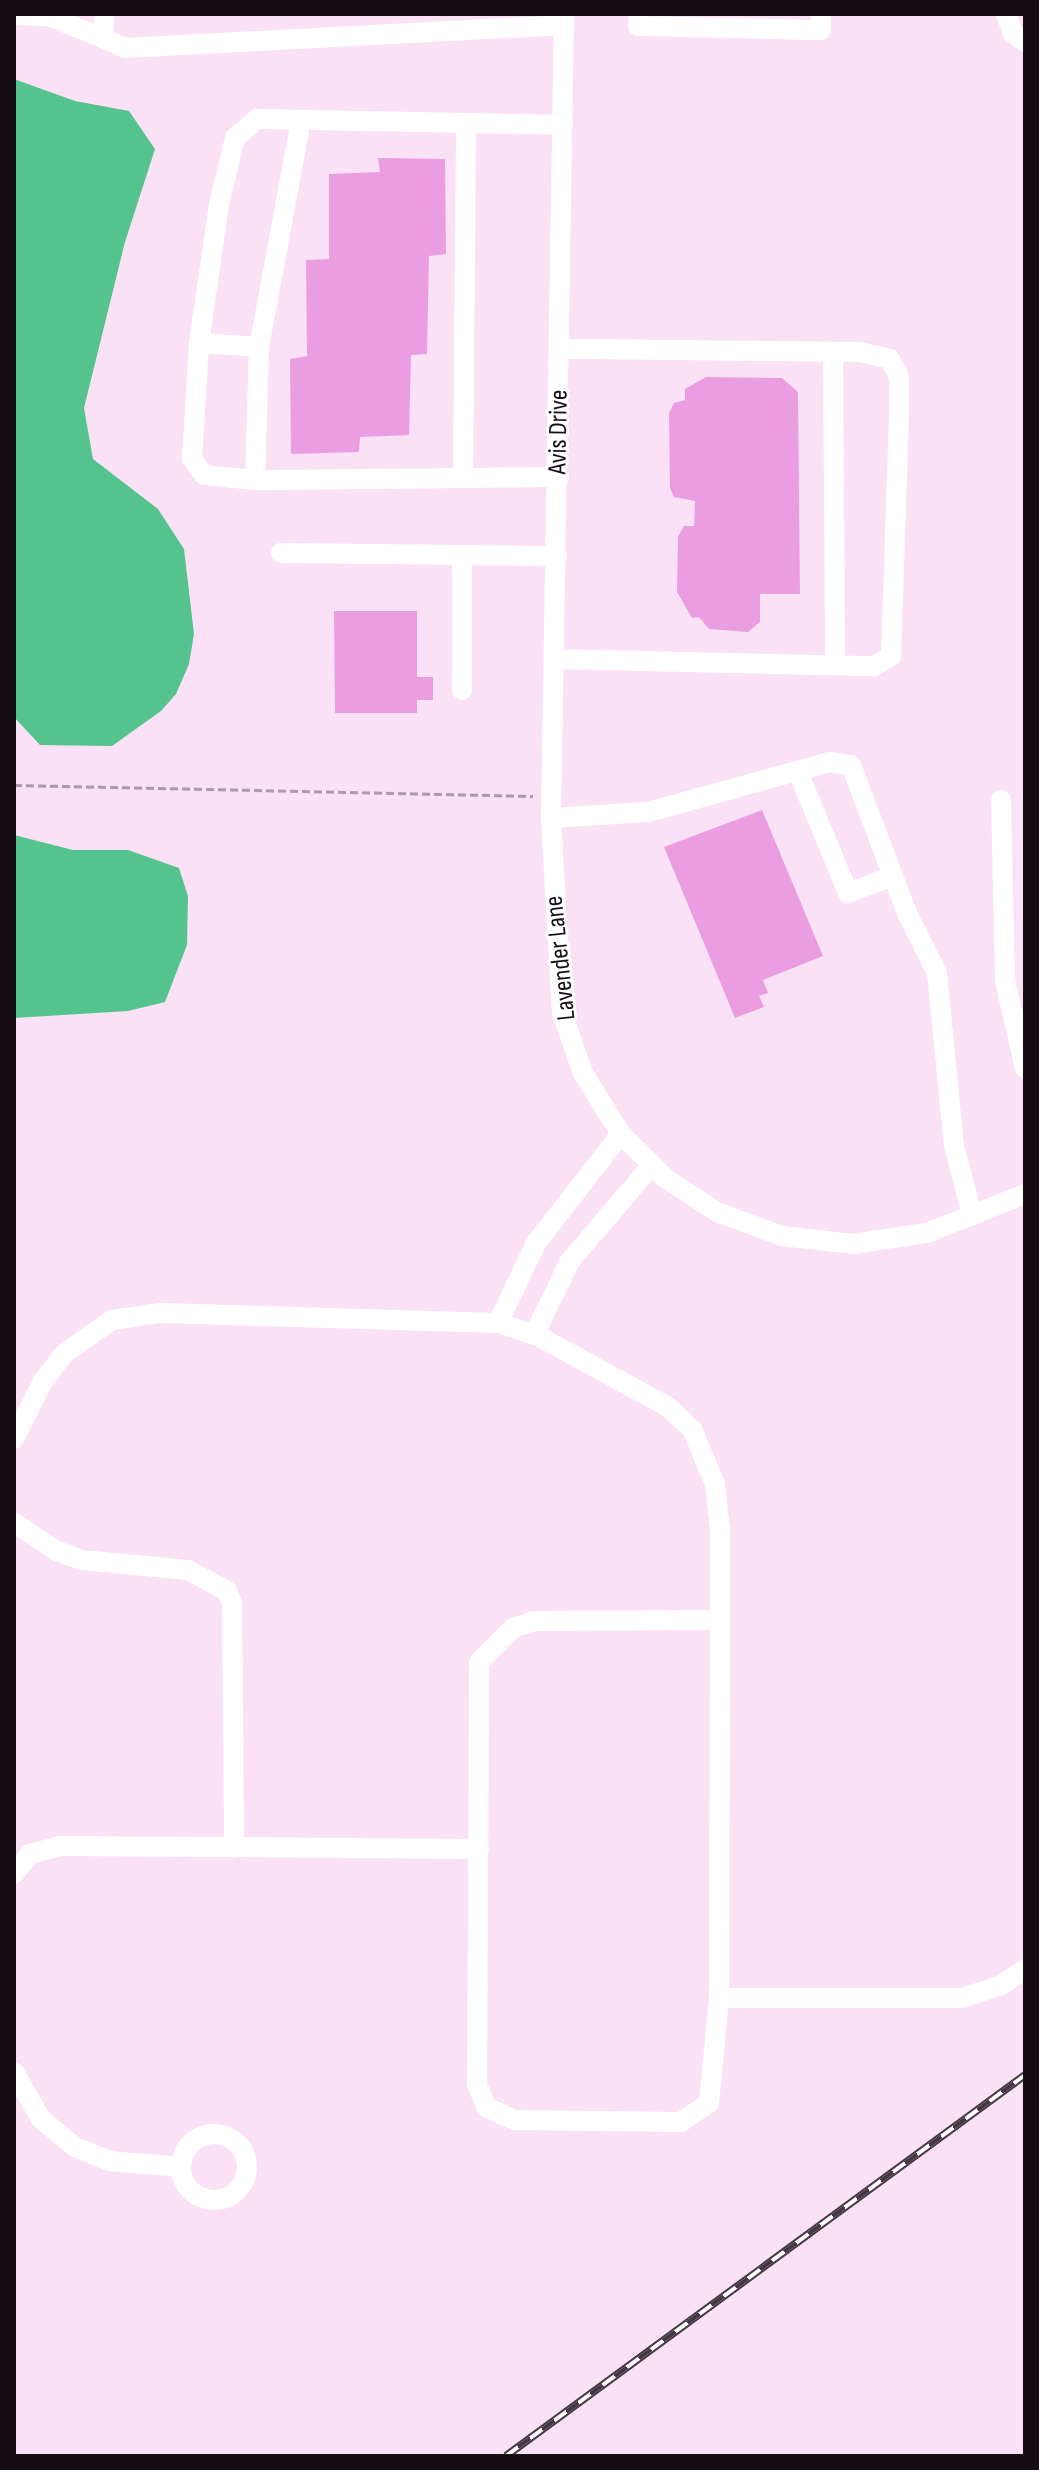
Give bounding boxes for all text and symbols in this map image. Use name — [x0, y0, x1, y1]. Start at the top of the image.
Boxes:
street label: Avis Drive — [543, 389, 575, 475]
street label: Lavender Lane — [539, 894, 583, 1022]

